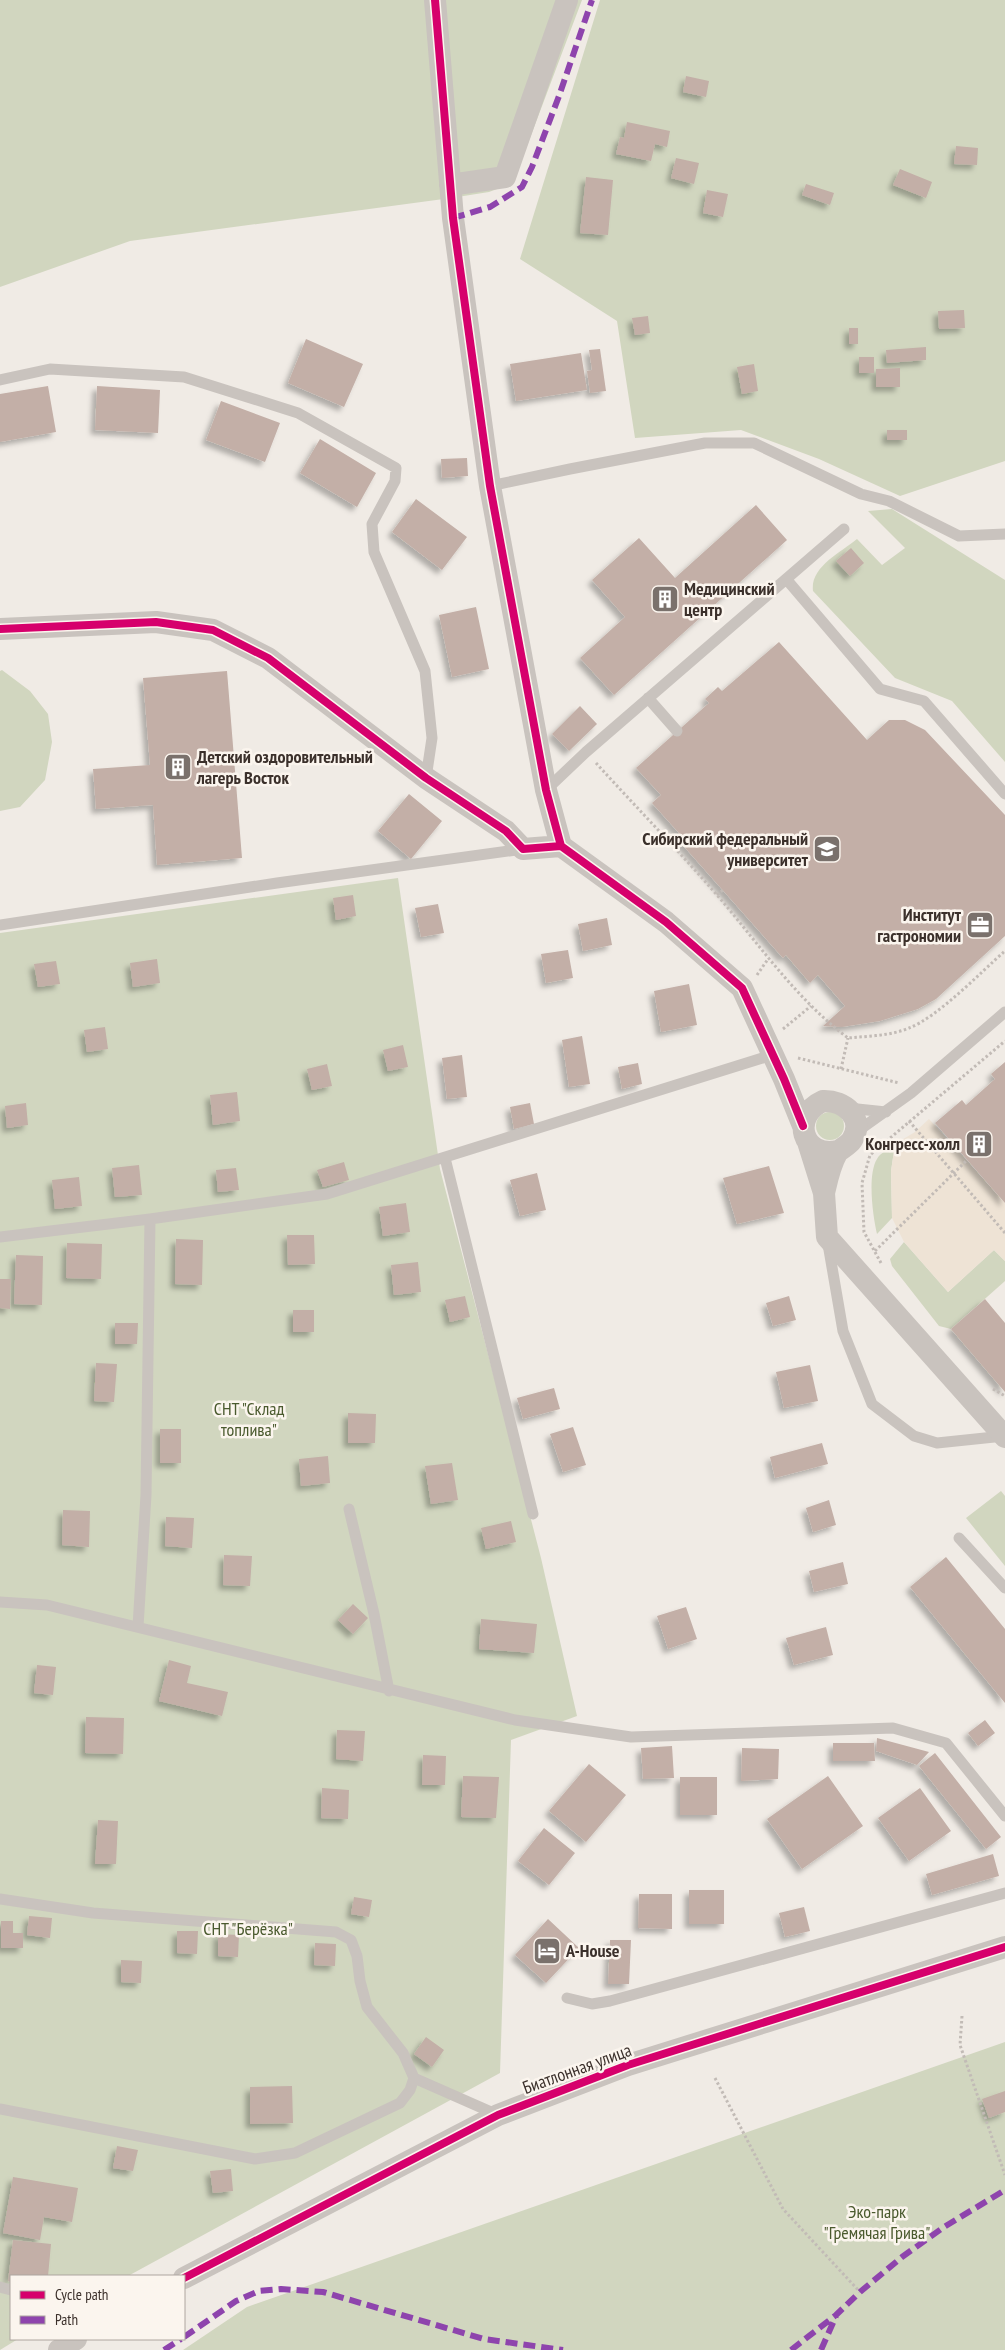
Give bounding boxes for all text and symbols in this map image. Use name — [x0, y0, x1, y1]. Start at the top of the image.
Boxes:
place label: Медицинский центр — [684, 577, 775, 621]
building icon: Медицинский центр — [650, 584, 680, 614]
place label: Детский оздоровительный лагерь Восток — [196, 745, 373, 789]
building icon: Детский оздоровительный лагерь Восток — [163, 752, 193, 782]
place label: Сибирский федеральный университет — [642, 827, 809, 871]
school or university icon: Сибирский федеральный университет — [812, 834, 842, 864]
place label: Институт гастрономии — [877, 903, 962, 947]
office icon: Институт гастрономии — [965, 910, 995, 940]
building icon: Конгресс-холл — [964, 1129, 994, 1159]
place label: Конгресс-холл — [865, 1132, 960, 1155]
park label: СНТ "Склад топлива" — [214, 1397, 284, 1441]
park label: СНТ "Берёзка" — [203, 1917, 293, 1940]
hotel icon: A-House — [532, 1936, 562, 1966]
place label: A-House — [565, 1939, 620, 1962]
street label: Биатлонная улица — [519, 2038, 634, 2099]
park label: Эко-парк "Гремячая Грива" — [824, 2200, 930, 2244]
legend — [10, 2275, 185, 2340]
text: Cycle path — [55, 2285, 108, 2304]
text: Path — [55, 2310, 78, 2329]

